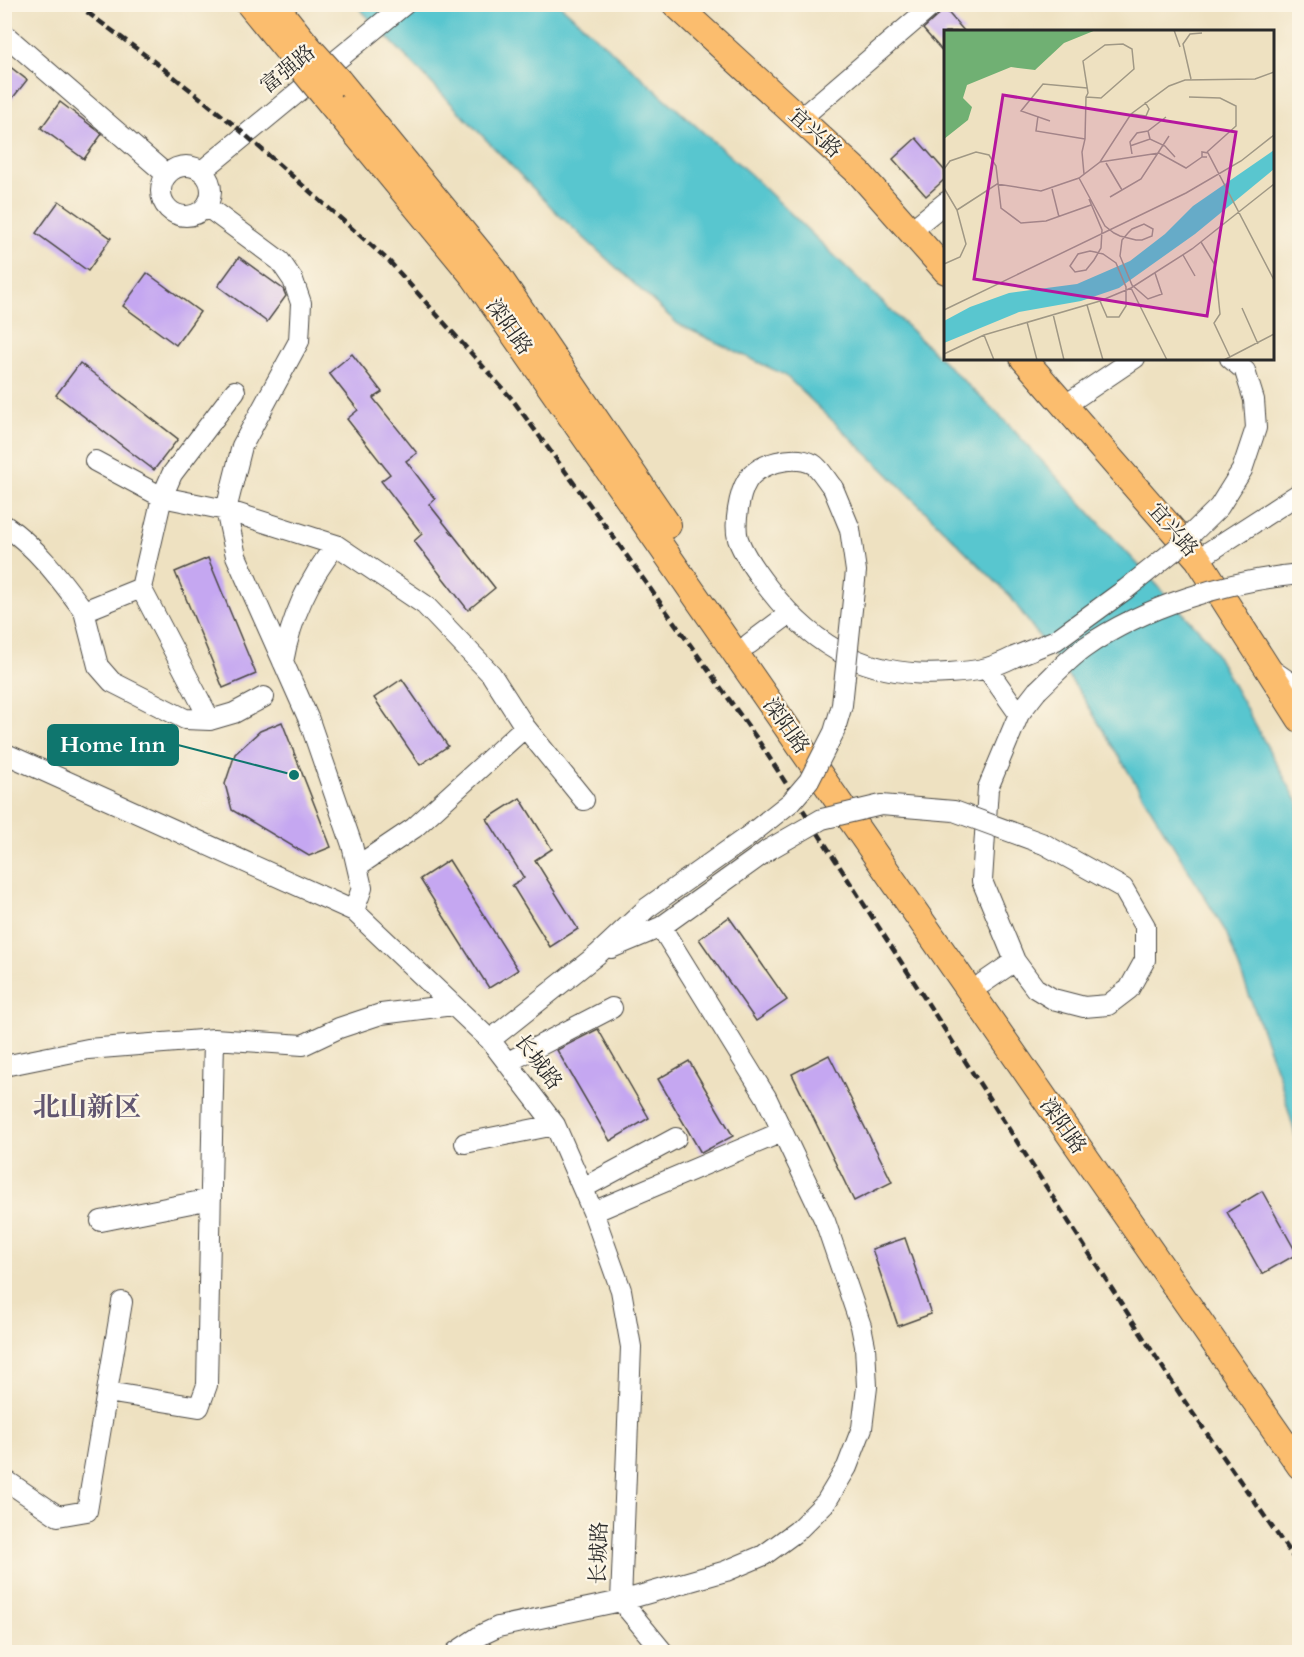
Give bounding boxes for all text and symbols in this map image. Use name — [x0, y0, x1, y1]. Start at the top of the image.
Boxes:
inset map — [944, 30, 1274, 360]
street label: 富强路 — [254, 38, 322, 100]
street label: 宜兴路 — [782, 101, 848, 165]
street label: 滦阳路 — [479, 293, 539, 361]
street label: 宜兴路 — [1141, 497, 1205, 563]
street label: 滦阳路 — [756, 692, 816, 760]
callout: Home Inn — [48, 725, 178, 765]
text: Home Inn — [60, 730, 166, 760]
street label: 长城路 — [507, 1028, 569, 1096]
district label: 北山新区 — [33, 1089, 141, 1126]
street label: 滦阳路 — [1033, 1092, 1093, 1160]
street label: 长城路 — [583, 1521, 615, 1585]

